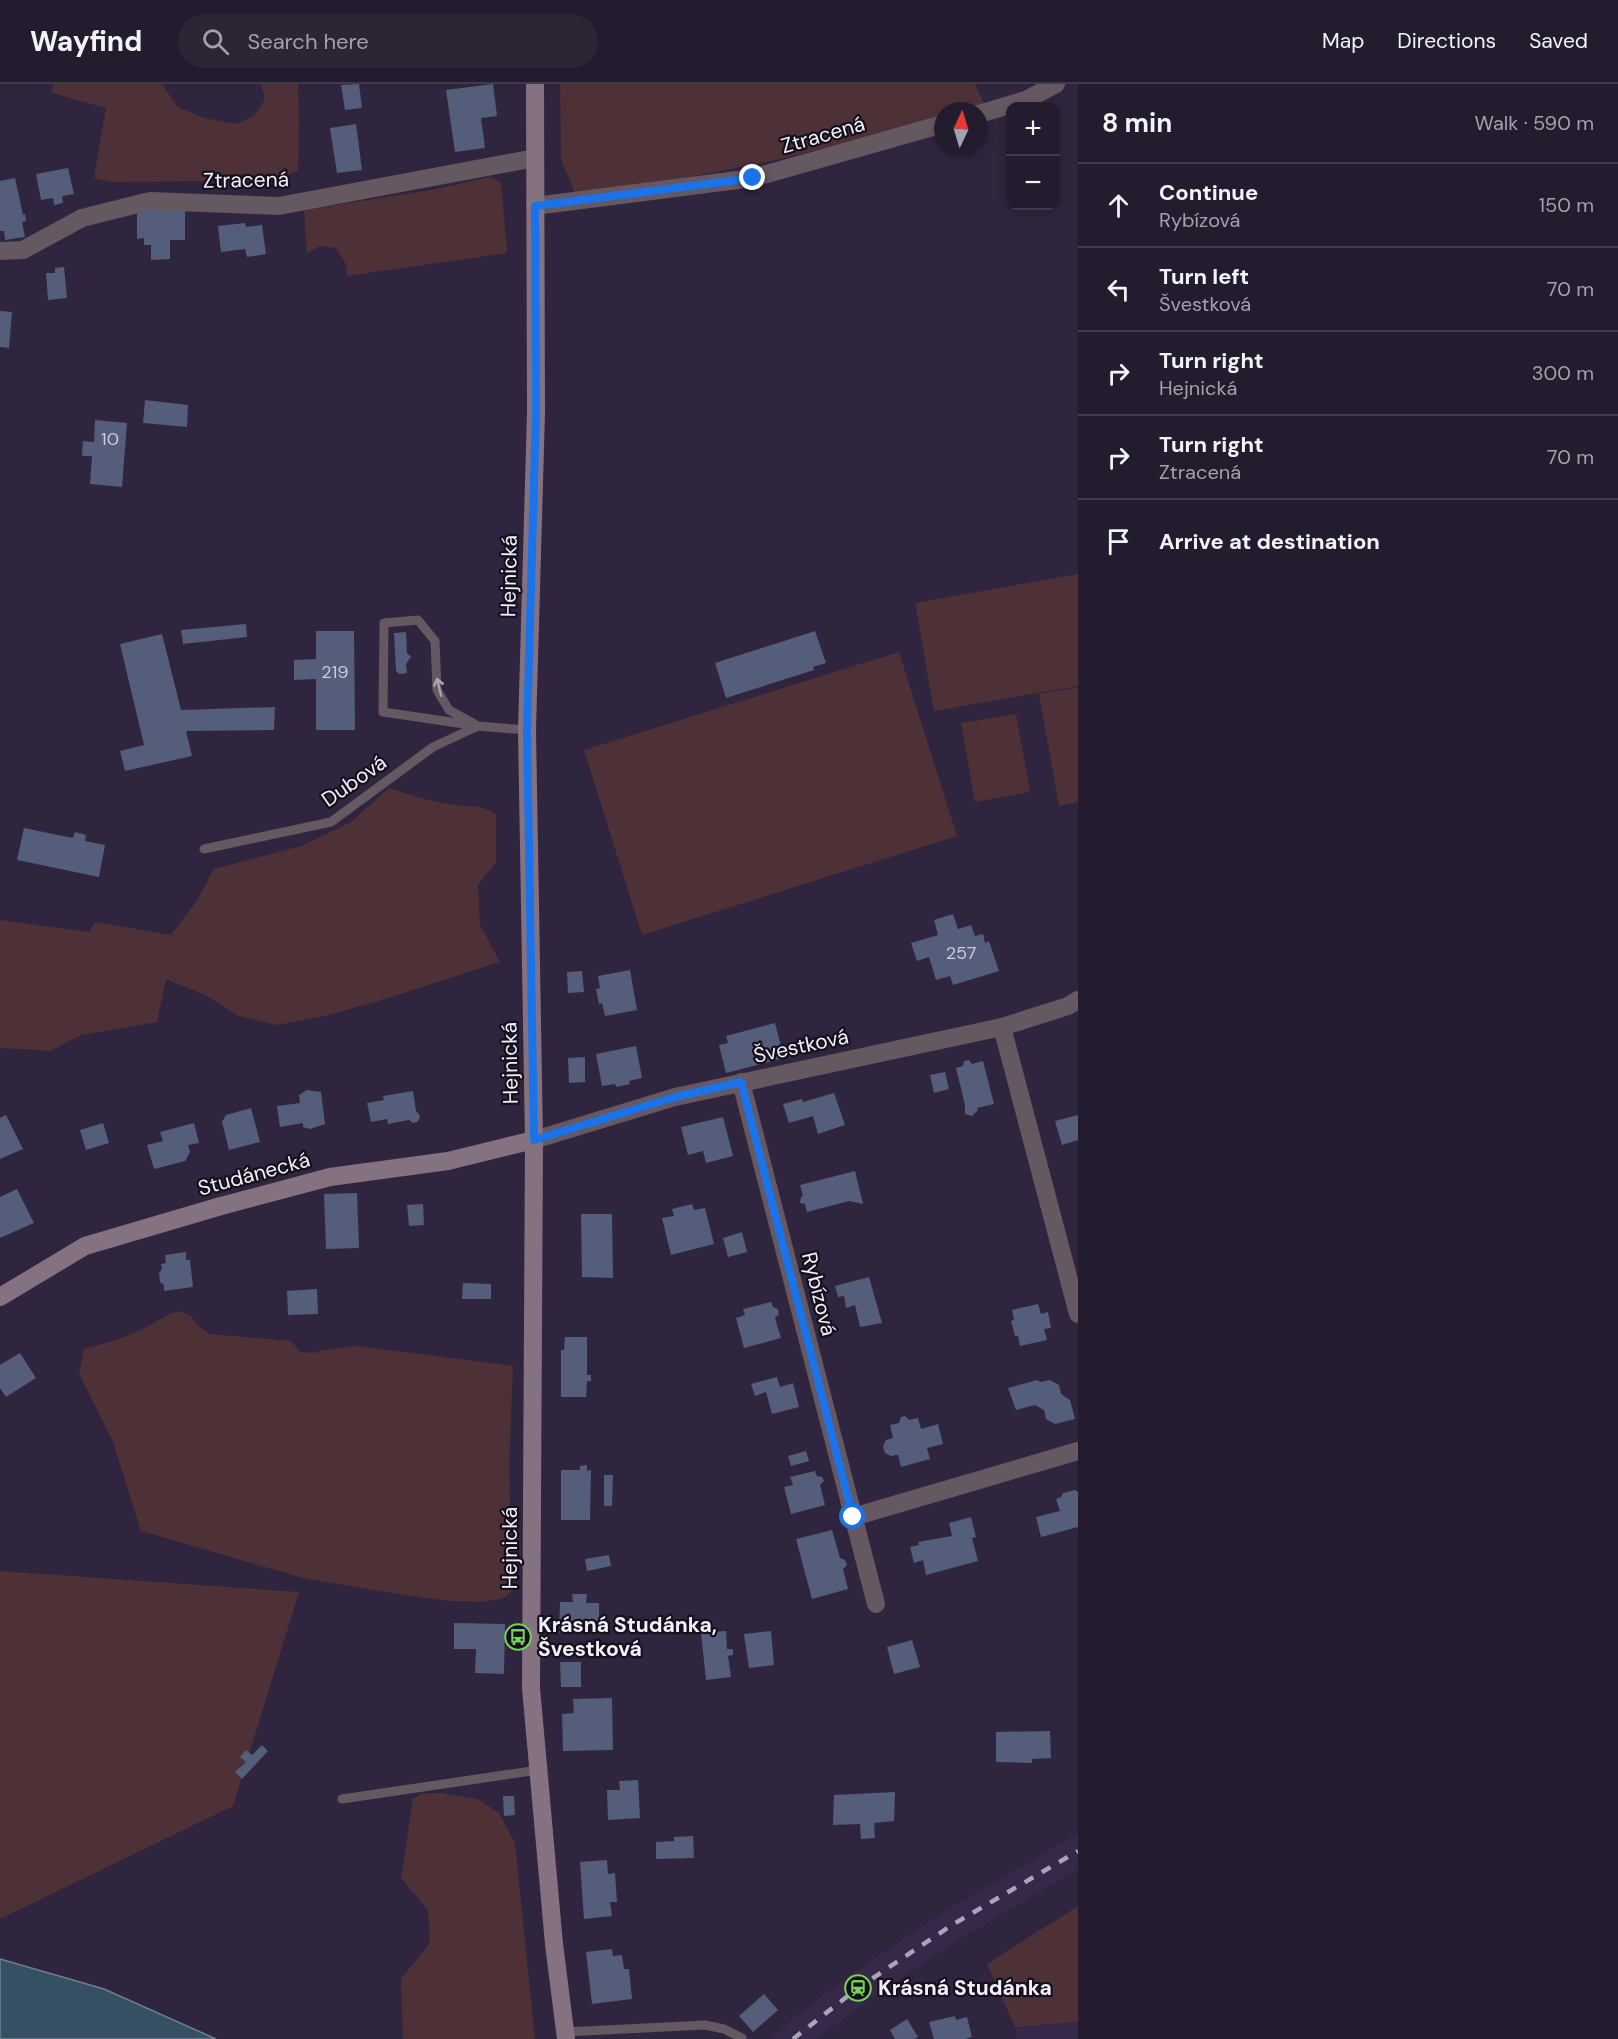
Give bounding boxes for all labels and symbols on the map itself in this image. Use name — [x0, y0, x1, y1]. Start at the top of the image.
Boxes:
north arrow — [934, 102, 988, 156]
street label: Ztracená — [778, 110, 868, 160]
route end — [739, 164, 765, 190]
street label: Ztracená — [203, 165, 289, 195]
house number: 10 — [101, 427, 119, 451]
street label: Hejnická — [494, 535, 524, 617]
house number: 219 — [321, 660, 349, 684]
one-way arrow — [433, 678, 445, 697]
street label: Dubová — [316, 748, 392, 814]
house number: 257 — [946, 941, 976, 965]
street label: Hejnická — [495, 1022, 525, 1104]
street label: Švestková — [751, 1022, 851, 1070]
street label: Studánecká — [195, 1146, 313, 1202]
street label: Rybízová — [795, 1249, 843, 1339]
route start — [839, 1503, 865, 1529]
street label: Hejnická — [496, 1507, 524, 1589]
place label: Krásná Studánka, Švestková — [538, 1611, 717, 1663]
bus stop icon: Krásná Studánka, Švestková — [503, 1622, 533, 1652]
station icon: Krásná Studánka — [843, 1973, 873, 2003]
place label: Krásná Studánka — [878, 1974, 1052, 2002]

